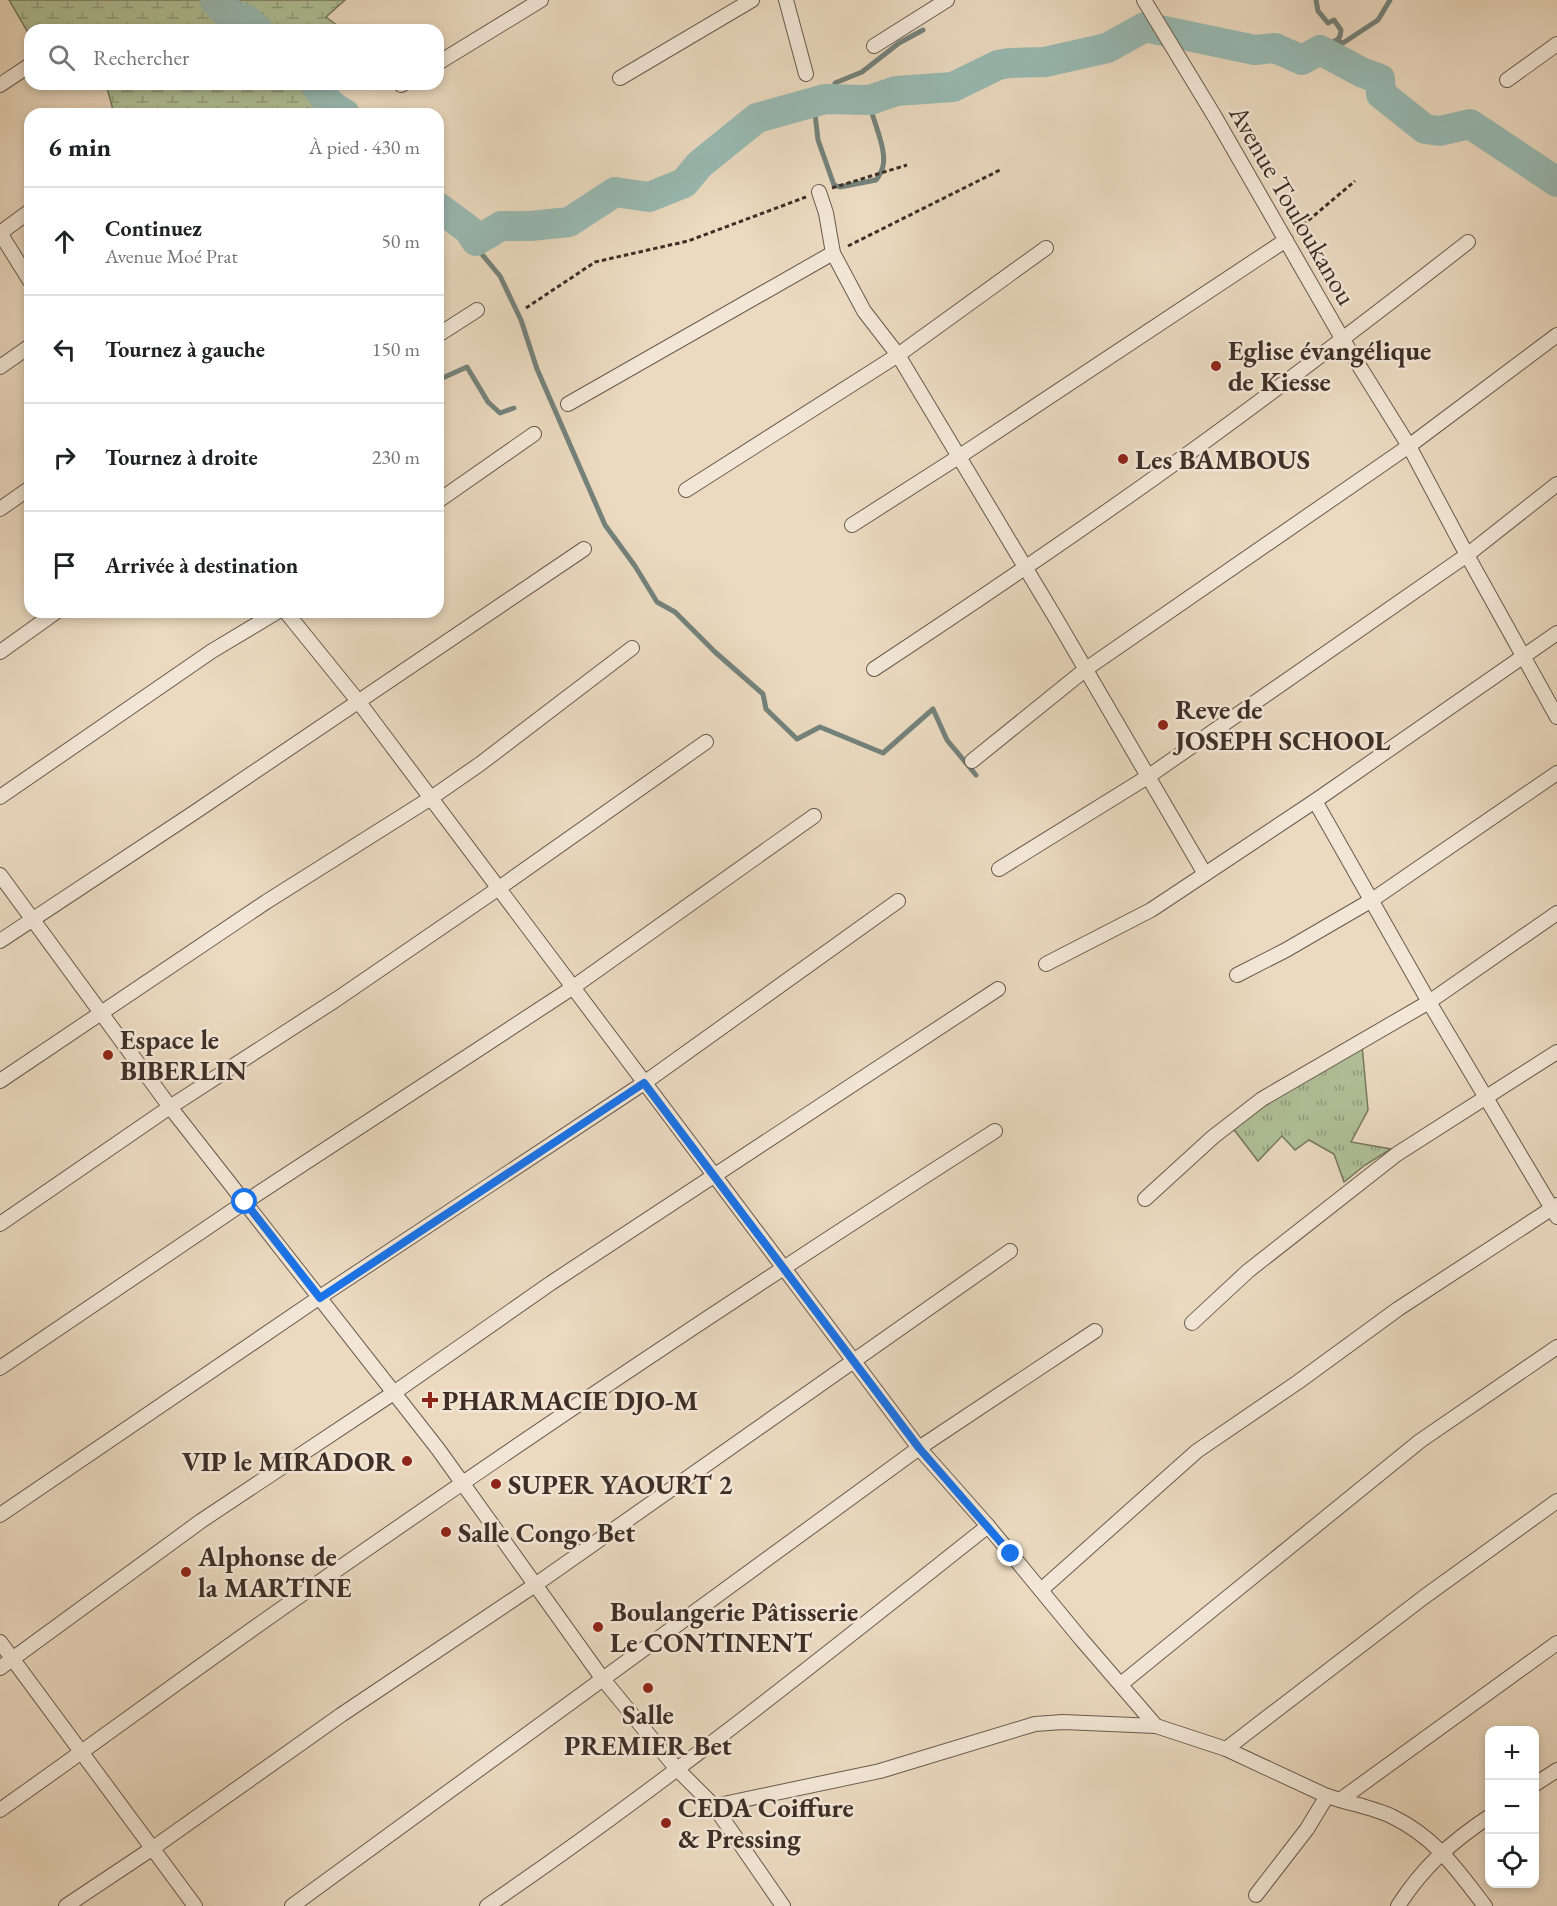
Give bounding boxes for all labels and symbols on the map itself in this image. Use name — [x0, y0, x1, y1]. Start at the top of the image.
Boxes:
street label: Avenue Touloukanou — [1221, 98, 1364, 311]
place label: Eglise évangélique de Kiesse — [1228, 333, 1431, 399]
marker: Eglise évangélique de Kiesse — [1209, 359, 1223, 373]
place label: Les BAMBOUS — [1135, 442, 1310, 477]
marker: Les BAMBOUS — [1116, 452, 1130, 466]
place label: Reve de JOSEPH SCHOOL — [1172, 692, 1390, 758]
marker: Reve de JOSEPH SCHOOL — [1156, 718, 1170, 732]
place label: Espace le BIBERLIN — [120, 1022, 247, 1088]
marker: Espace le BIBERLIN — [101, 1048, 115, 1062]
route start — [231, 1188, 257, 1214]
place label: PHARMACIE DJO-M — [442, 1383, 699, 1418]
marker: PHARMACIE DJO-M — [423, 1393, 437, 1407]
place label: VIP le MIRADOR — [182, 1444, 395, 1479]
marker: VIP le MIRADOR — [400, 1454, 414, 1468]
place label: SUPER YAOURT 2 — [508, 1467, 732, 1502]
marker: SUPER YAOURT 2 — [489, 1477, 503, 1491]
place label: Salle Congo Bet — [458, 1515, 635, 1550]
marker: Salle Congo Bet — [439, 1525, 453, 1539]
place label: Alphonse de la MARTINE — [197, 1539, 352, 1605]
route end — [997, 1540, 1023, 1566]
marker: Alphonse de la MARTINE — [179, 1565, 193, 1579]
place label: Boulangerie Pâtisserie Le CONTINENT — [610, 1594, 858, 1660]
marker: Boulangerie Pâtisserie Le CONTINENT — [591, 1620, 605, 1634]
marker: Salle PREMIER Bet — [641, 1681, 655, 1695]
place label: Salle PREMIER Bet — [564, 1697, 732, 1763]
place label: CEDA Coiffure & Pressing — [678, 1790, 854, 1856]
marker: CEDA Coiffure & Pressing — [659, 1816, 673, 1830]

